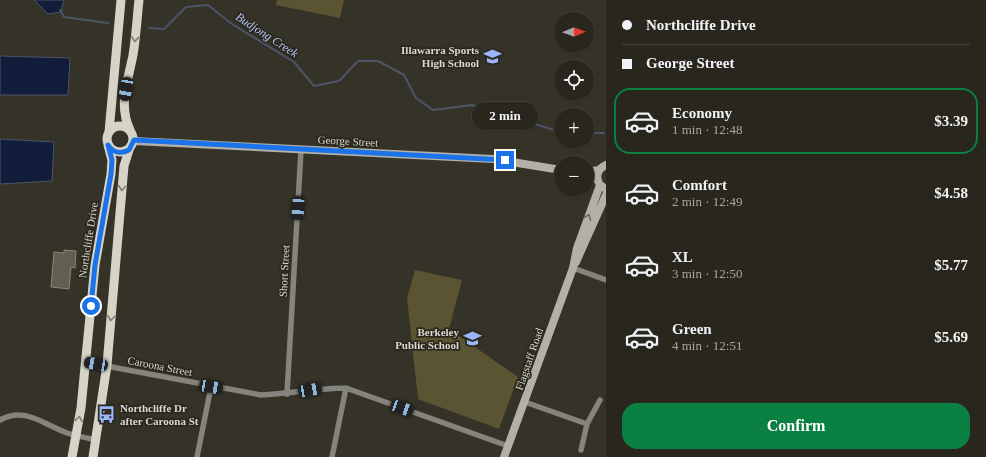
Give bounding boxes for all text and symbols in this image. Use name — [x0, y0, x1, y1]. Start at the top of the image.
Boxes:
water label: Budjong Creek — [233, 10, 302, 61]
north arrow — [554, 12, 594, 52]
map controls — [554, 12, 594, 196]
text: Northcliffe Drive — [646, 17, 756, 33]
one-way arrow — [130, 36, 139, 42]
place label: Illawarra Sports High School — [401, 44, 480, 69]
school or university icon: Illawarra Sports High School — [482, 46, 502, 66]
text: George Street — [646, 55, 734, 71]
button: locate — [554, 60, 594, 100]
car — [118, 76, 134, 102]
callout: 2 min — [472, 102, 538, 130]
icon: car — [624, 103, 660, 139]
text: Economy — [672, 105, 732, 121]
text: 2 min — [489, 108, 521, 123]
button: + — [554, 108, 594, 148]
text: $3.39 — [934, 113, 968, 129]
text: 1 min · 12:48 — [672, 122, 742, 137]
street label: George Street — [317, 133, 379, 149]
route end — [496, 151, 514, 169]
button: − — [554, 156, 594, 196]
icon: car — [624, 175, 660, 211]
text: Comfort — [672, 177, 727, 193]
one-way arrow — [118, 185, 127, 191]
text: $4.58 — [934, 185, 968, 201]
text: 2 min · 12:49 — [672, 194, 742, 209]
car — [291, 196, 305, 220]
street label: Northcliffe Drive — [76, 201, 100, 279]
one-way arrow — [584, 214, 592, 221]
street label: Short Street — [277, 245, 291, 297]
icon: car — [624, 247, 660, 283]
text: XL — [672, 249, 693, 265]
text: $5.77 — [934, 257, 968, 273]
text: 3 min · 12:50 — [672, 266, 742, 281]
route start — [82, 297, 100, 315]
one-way arrow — [107, 315, 116, 321]
icon: car — [624, 319, 660, 355]
text: Green — [672, 321, 712, 337]
place label: Berkeley Public School — [395, 326, 459, 351]
street label: Flagstaff Road — [513, 326, 545, 392]
school or university icon: Berkeley Public School — [462, 328, 482, 348]
text: $5.69 — [934, 329, 968, 345]
text: 4 min · 12:51 — [672, 338, 742, 353]
street label: Caroona Street — [127, 354, 193, 378]
car — [83, 356, 109, 372]
car — [198, 379, 224, 395]
car — [297, 382, 323, 398]
car — [389, 398, 415, 418]
place label: Northcliffe Dr after Caroona St — [120, 402, 199, 427]
button: Confirm — [622, 403, 970, 449]
bus stop icon: Northcliffe Dr after Caroona St — [97, 404, 117, 424]
one-way arrow — [74, 416, 83, 422]

